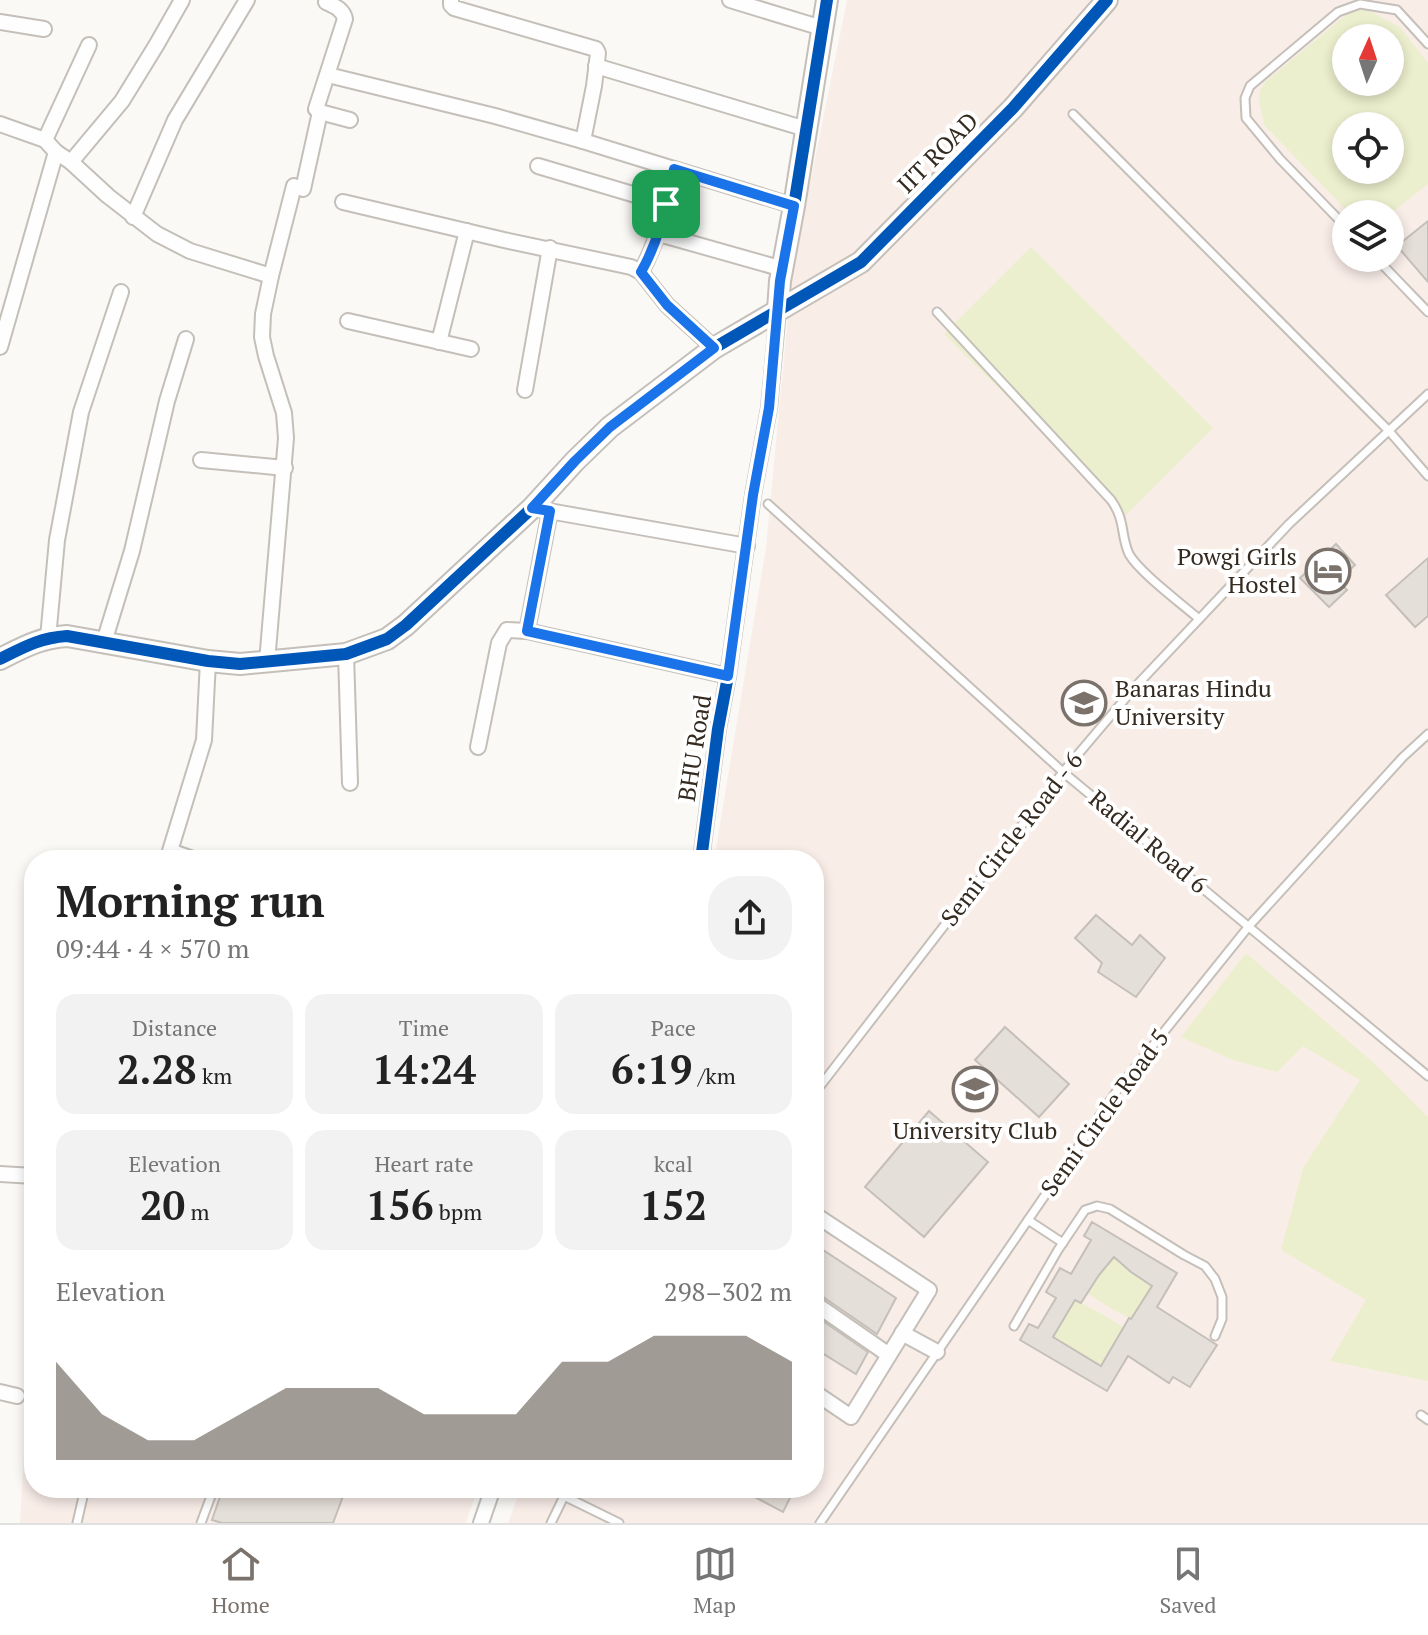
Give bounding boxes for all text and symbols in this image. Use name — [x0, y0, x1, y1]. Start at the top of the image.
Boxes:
north arrow — [1332, 24, 1404, 96]
map controls — [1332, 24, 1404, 272]
street label: IIT ROAD — [890, 105, 985, 200]
button: locate — [1332, 112, 1404, 184]
pin — [632, 170, 700, 238]
icon: arrive — [644, 182, 688, 226]
button: layers — [1332, 200, 1404, 272]
place label: Powgi Girls Hostel — [1177, 540, 1297, 600]
hotel icon: Powgi Girls Hostel — [1304, 547, 1352, 595]
place label: Banaras Hindu University — [1115, 672, 1272, 732]
school or university icon: Banaras Hindu University — [1060, 679, 1108, 727]
street label: BHU Road — [670, 692, 718, 804]
street label: Semi Circle Road - 6 — [933, 744, 1090, 932]
street label: Radial Road 6 — [1083, 782, 1215, 900]
text: Morning run — [56, 871, 325, 930]
button: share — [708, 876, 792, 960]
text: 09:44 · 4 × 570 m — [56, 931, 250, 965]
text: Distance — [132, 1013, 217, 1042]
text: Time — [399, 1013, 449, 1042]
text: Pace — [651, 1013, 696, 1042]
street label: Semi Circle Road 5 — [1033, 1022, 1176, 1202]
text: 2.28 — [117, 1042, 197, 1095]
text: 14:24 — [372, 1042, 476, 1095]
text: 6:19 — [611, 1042, 692, 1095]
text: km — [197, 1061, 232, 1090]
text: /km — [692, 1061, 736, 1090]
school or university icon: University Club — [951, 1065, 999, 1113]
place label: University Club — [893, 1114, 1057, 1146]
text: Elevation — [128, 1149, 221, 1178]
text: Heart rate — [375, 1149, 473, 1178]
text: kcal — [654, 1149, 693, 1178]
text: 20 — [140, 1178, 185, 1231]
text: 156 — [366, 1178, 434, 1231]
text: 152 — [639, 1178, 707, 1231]
text: m — [185, 1197, 209, 1226]
text: bpm — [434, 1197, 482, 1226]
text: Elevation — [56, 1274, 165, 1308]
text: 298–302 m — [664, 1274, 792, 1308]
tab: Home — [211, 1542, 270, 1619]
tab: Map — [693, 1542, 737, 1619]
tab: Saved — [1160, 1542, 1217, 1619]

